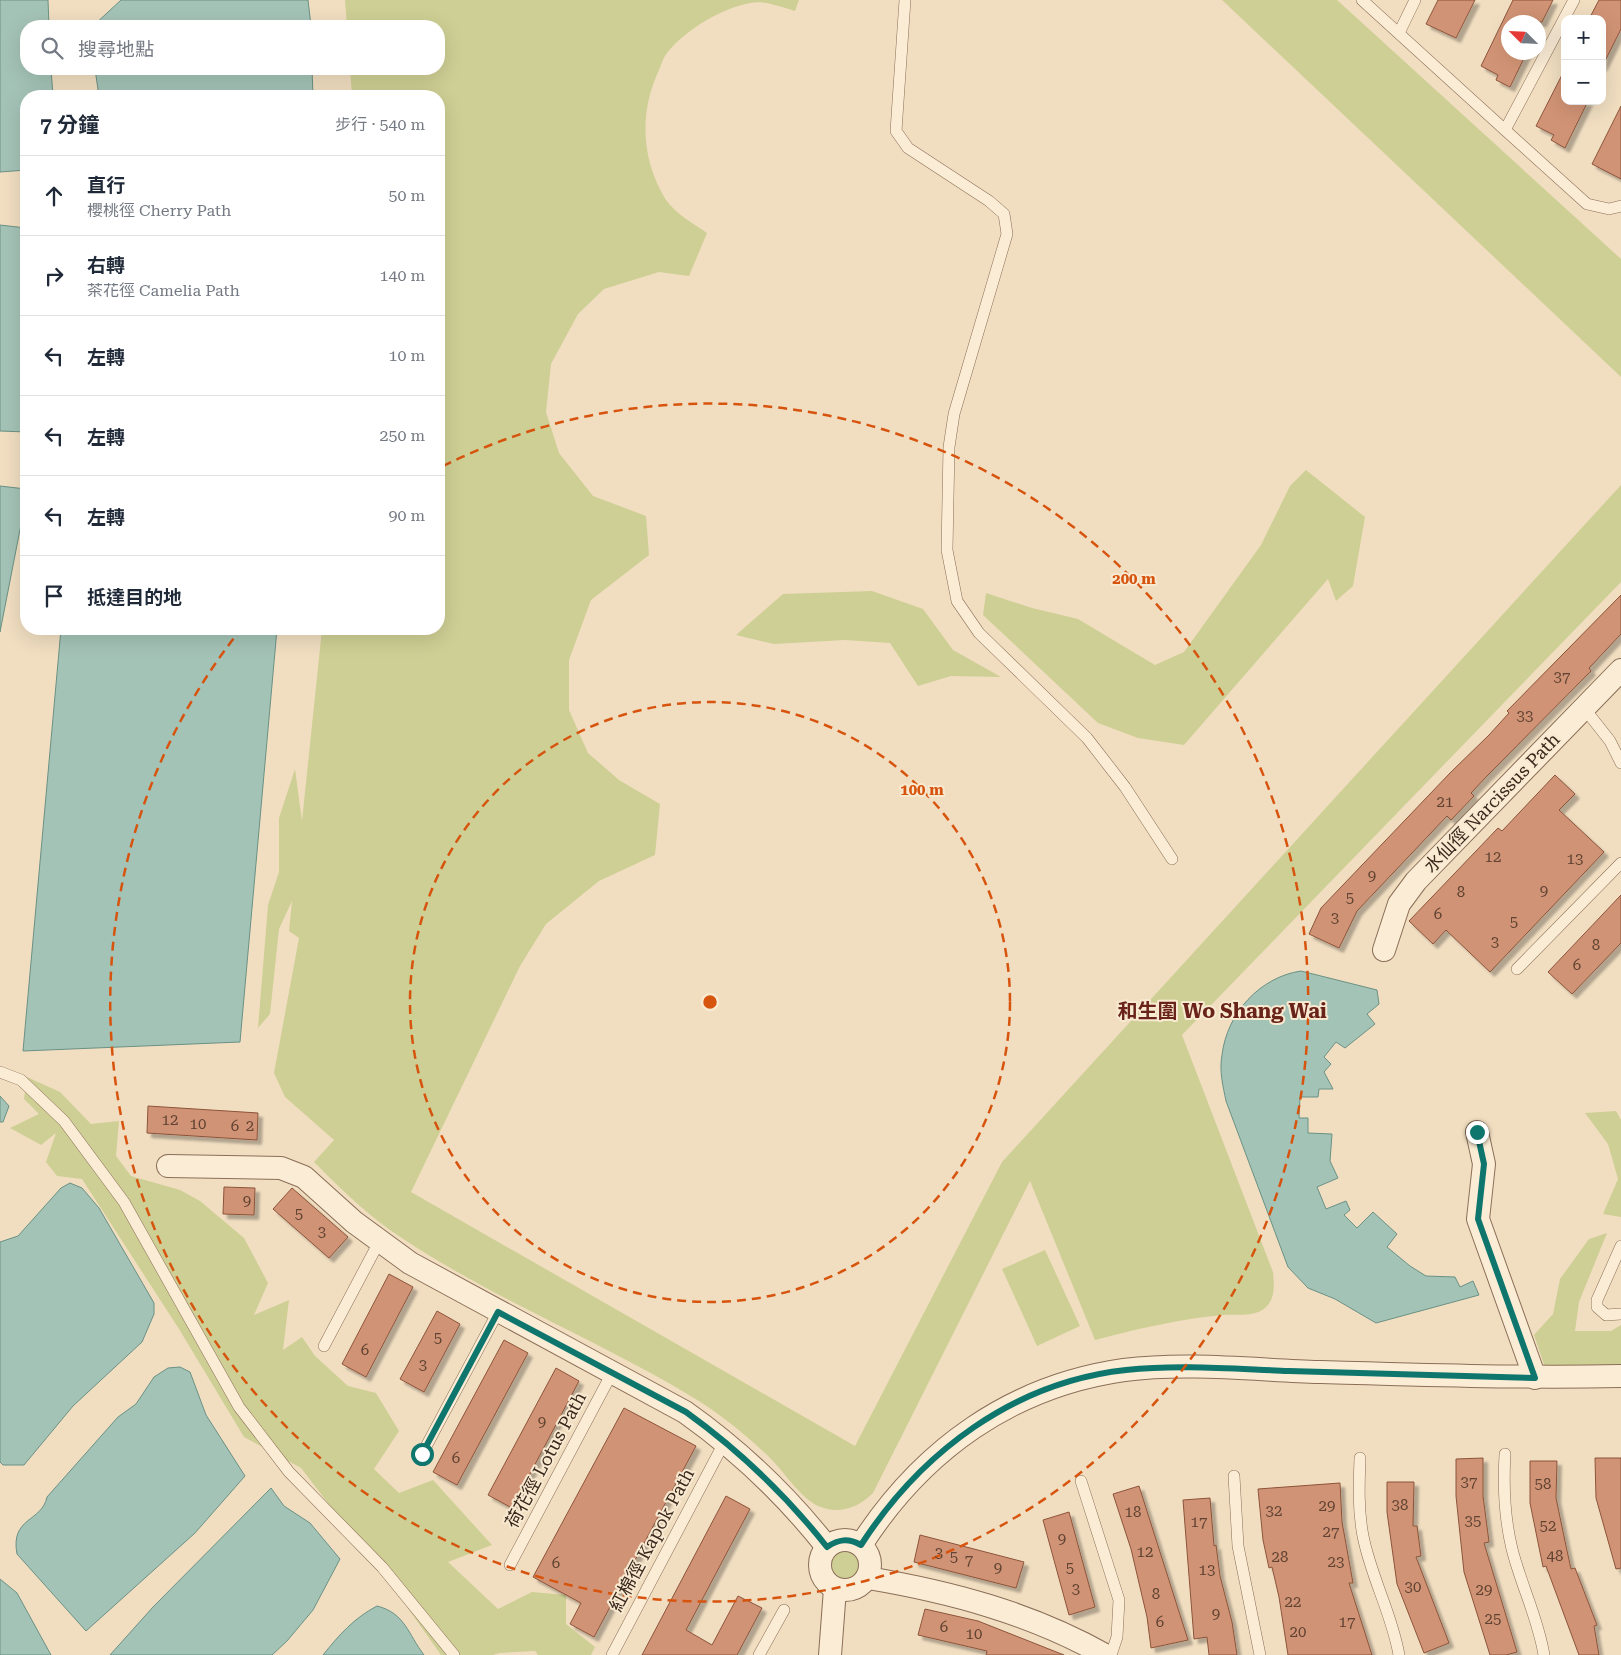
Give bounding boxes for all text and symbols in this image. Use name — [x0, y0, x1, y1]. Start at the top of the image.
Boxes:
north arrow — [1501, 15, 1546, 60]
map controls — [1561, 15, 1606, 105]
button: + — [1561, 15, 1606, 60]
search box — [20, 20, 445, 75]
icon: search — [38, 34, 66, 62]
text: 搜尋地點 — [78, 38, 154, 61]
button: − — [1561, 60, 1606, 105]
text: 7 分鐘 — [40, 113, 99, 137]
text: 步行 · 540 m — [335, 115, 425, 134]
text: 直行 — [87, 174, 125, 197]
icon: ahead — [40, 182, 68, 210]
text: 50 m — [388, 186, 425, 205]
text: 櫻桃徑 Cherry Path — [87, 201, 231, 220]
text: 右轉 — [87, 254, 125, 277]
icon: right — [40, 262, 68, 290]
text: 140 m — [379, 266, 425, 285]
text: 茶花徑 Camelia Path — [87, 281, 240, 300]
icon: left — [40, 342, 68, 370]
text: 左轉 — [87, 346, 125, 369]
text: 10 m — [388, 346, 425, 365]
icon: left — [40, 422, 68, 450]
text: 左轉 — [87, 426, 125, 449]
text: 250 m — [379, 426, 425, 445]
icon: left — [40, 502, 68, 530]
text: 左轉 — [87, 506, 125, 529]
text: 90 m — [388, 506, 425, 525]
text: 200 m — [1112, 570, 1156, 588]
icon: arrive — [40, 582, 68, 610]
text: 抵達目的地 — [87, 586, 182, 609]
house number: 37 — [1554, 668, 1570, 686]
house number: 33 — [1517, 707, 1533, 725]
street label: 水仙徑 Narcissus Path — [1420, 728, 1564, 877]
text: 100 m — [900, 781, 944, 799]
house number: 21 — [1437, 793, 1453, 811]
house number: 12 — [1485, 848, 1501, 866]
house number: 13 — [1567, 850, 1583, 868]
house number: 9 — [1368, 867, 1376, 885]
house number: 9 — [1540, 882, 1548, 900]
house number: 8 — [1457, 883, 1465, 901]
house number: 5 — [1346, 889, 1354, 907]
house number: 6 — [1434, 905, 1442, 923]
house number: 3 — [1331, 909, 1339, 927]
house number: 5 — [1510, 913, 1518, 931]
house number: 3 — [1491, 933, 1499, 951]
house number: 8 — [1592, 936, 1600, 954]
house number: 6 — [1573, 956, 1581, 974]
centre of rings — [701, 993, 719, 1011]
district label: 和生圍 Wo Shang Wai — [1117, 999, 1327, 1023]
house number: 12 — [162, 1111, 178, 1129]
house number: 10 — [190, 1115, 206, 1133]
house number: 6 — [231, 1117, 239, 1135]
house number: 2 — [246, 1117, 254, 1135]
route end — [1466, 1121, 1489, 1144]
house number: 9 — [243, 1192, 251, 1210]
house number: 5 — [295, 1205, 303, 1223]
house number: 3 — [318, 1223, 326, 1241]
house number: 5 — [434, 1329, 442, 1347]
house number: 6 — [361, 1341, 369, 1359]
house number: 3 — [419, 1356, 427, 1374]
street label: 荷花徑 Lotus Path — [501, 1388, 590, 1531]
house number: 9 — [538, 1413, 546, 1431]
route start — [411, 1443, 434, 1466]
house number: 6 — [452, 1449, 460, 1467]
street label: 紅棉徑 Kapok Path — [605, 1464, 698, 1615]
house number: 37 — [1461, 1473, 1477, 1491]
house number: 58 — [1535, 1475, 1551, 1493]
house number: 38 — [1392, 1496, 1408, 1514]
house number: 29 — [1319, 1497, 1335, 1515]
house number: 32 — [1266, 1502, 1282, 1520]
house number: 18 — [1125, 1503, 1141, 1521]
house number: 35 — [1465, 1512, 1481, 1530]
house number: 17 — [1191, 1513, 1207, 1531]
house number: 52 — [1540, 1517, 1556, 1535]
house number: 27 — [1323, 1523, 1339, 1541]
house number: 9 — [1058, 1530, 1066, 1548]
house number: 12 — [1137, 1543, 1153, 1561]
house number: 3 — [935, 1544, 943, 1562]
house number: 48 — [1547, 1547, 1563, 1565]
house number: 5 — [950, 1548, 958, 1566]
house number: 28 — [1272, 1548, 1288, 1566]
house number: 7 — [965, 1551, 973, 1569]
house number: 23 — [1328, 1553, 1344, 1571]
house number: 6 — [552, 1554, 560, 1572]
house number: 9 — [994, 1559, 1002, 1577]
house number: 5 — [1066, 1559, 1074, 1577]
house number: 13 — [1199, 1561, 1215, 1579]
house number: 30 — [1405, 1578, 1421, 1596]
house number: 3 — [1072, 1580, 1080, 1598]
house number: 29 — [1476, 1581, 1492, 1599]
house number: 8 — [1152, 1585, 1160, 1603]
house number: 22 — [1285, 1593, 1301, 1611]
house number: 9 — [1212, 1605, 1220, 1623]
house number: 25 — [1485, 1610, 1501, 1628]
house number: 6 — [1156, 1613, 1164, 1631]
house number: 17 — [1339, 1613, 1355, 1631]
house number: 6 — [940, 1618, 948, 1636]
house number: 20 — [1290, 1623, 1306, 1641]
house number: 10 — [966, 1625, 982, 1643]

